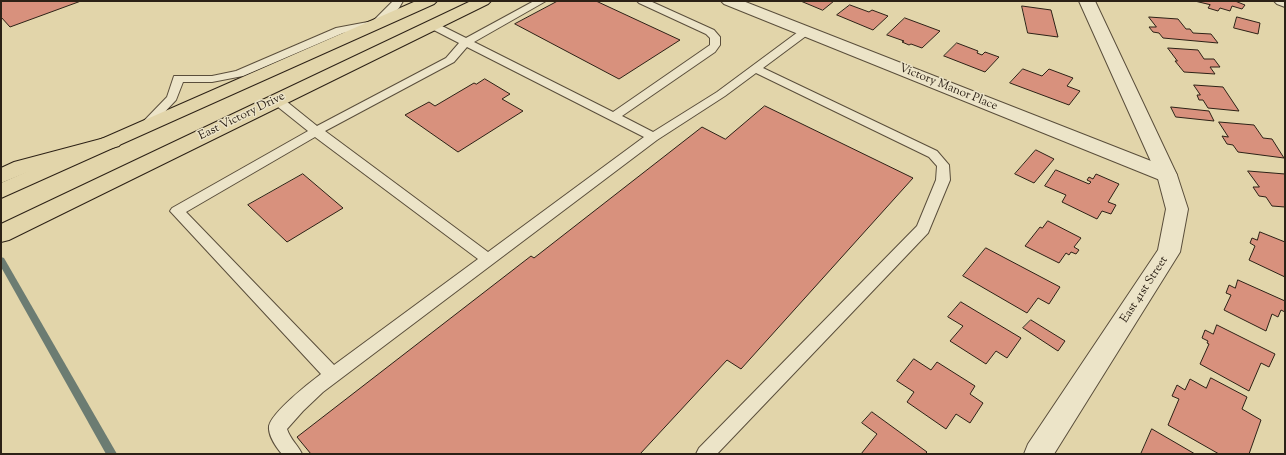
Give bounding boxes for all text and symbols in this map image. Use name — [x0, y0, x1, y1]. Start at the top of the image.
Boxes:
street label: Victory Manor Place — [897, 62, 999, 114]
street label: East Victory Drive — [196, 90, 288, 144]
street label: East 41st Street — [1118, 254, 1172, 326]

